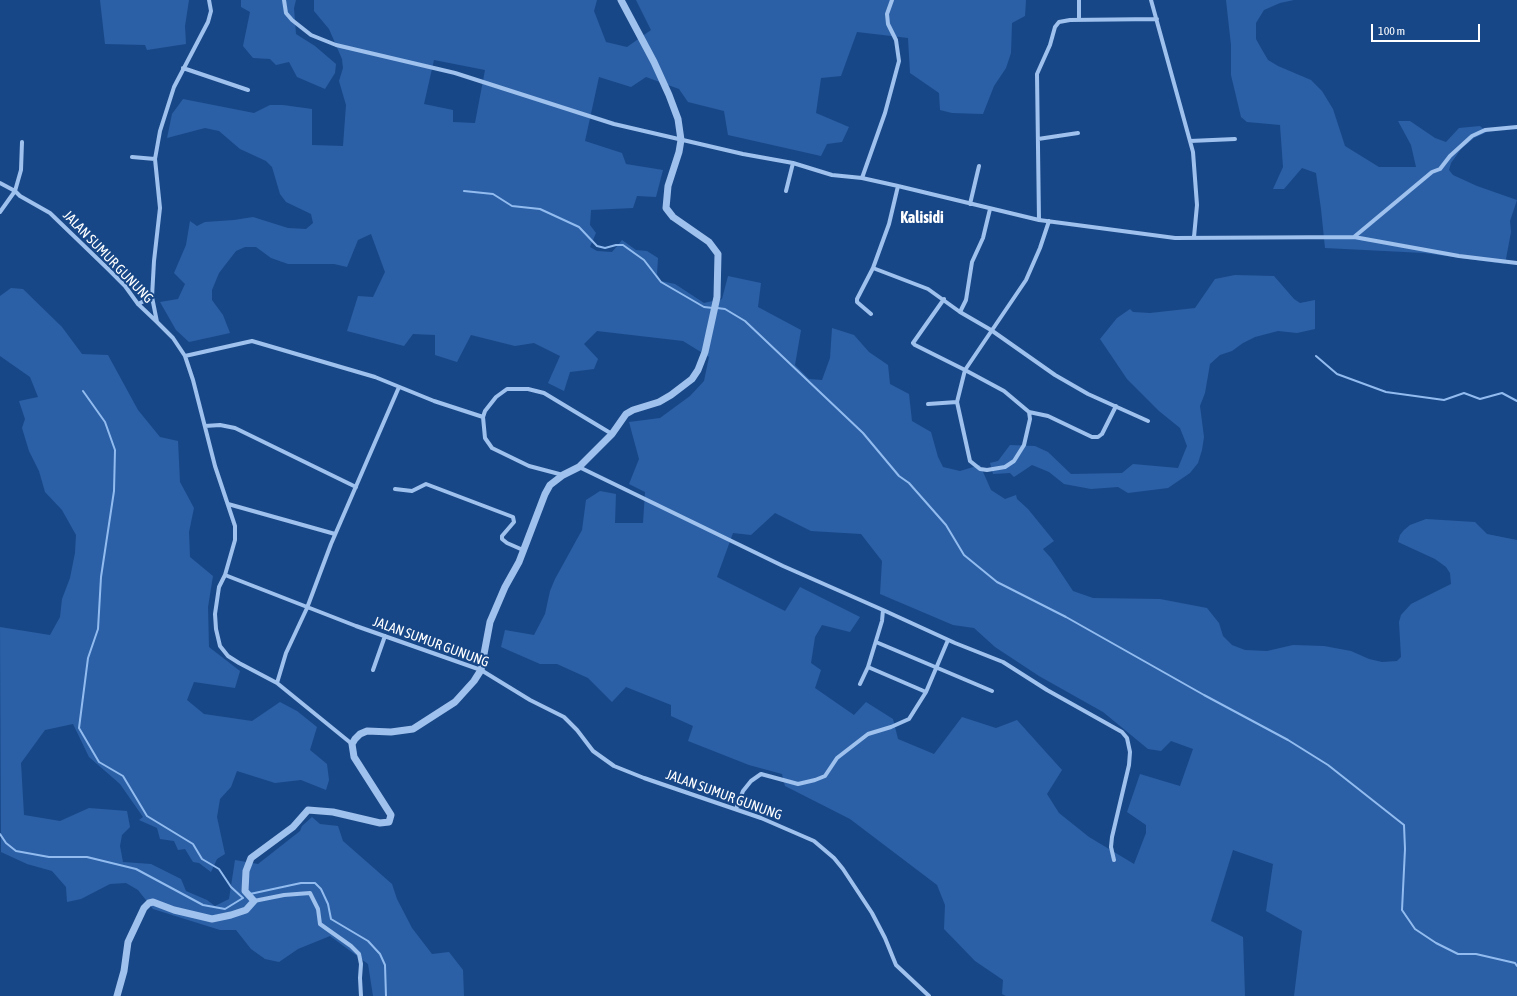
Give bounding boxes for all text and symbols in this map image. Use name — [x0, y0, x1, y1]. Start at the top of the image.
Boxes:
scale bar — [1373, 16, 1482, 42]
text: 100 m — [1378, 24, 1405, 38]
street label: JALAN SUMUR GUNUNG — [59, 207, 157, 307]
district label: Kalisidi — [900, 208, 944, 228]
street label: JALAN SUMUR GUNUNG — [371, 613, 491, 671]
street label: JALAN SUMUR GUNUNG — [664, 766, 784, 824]

